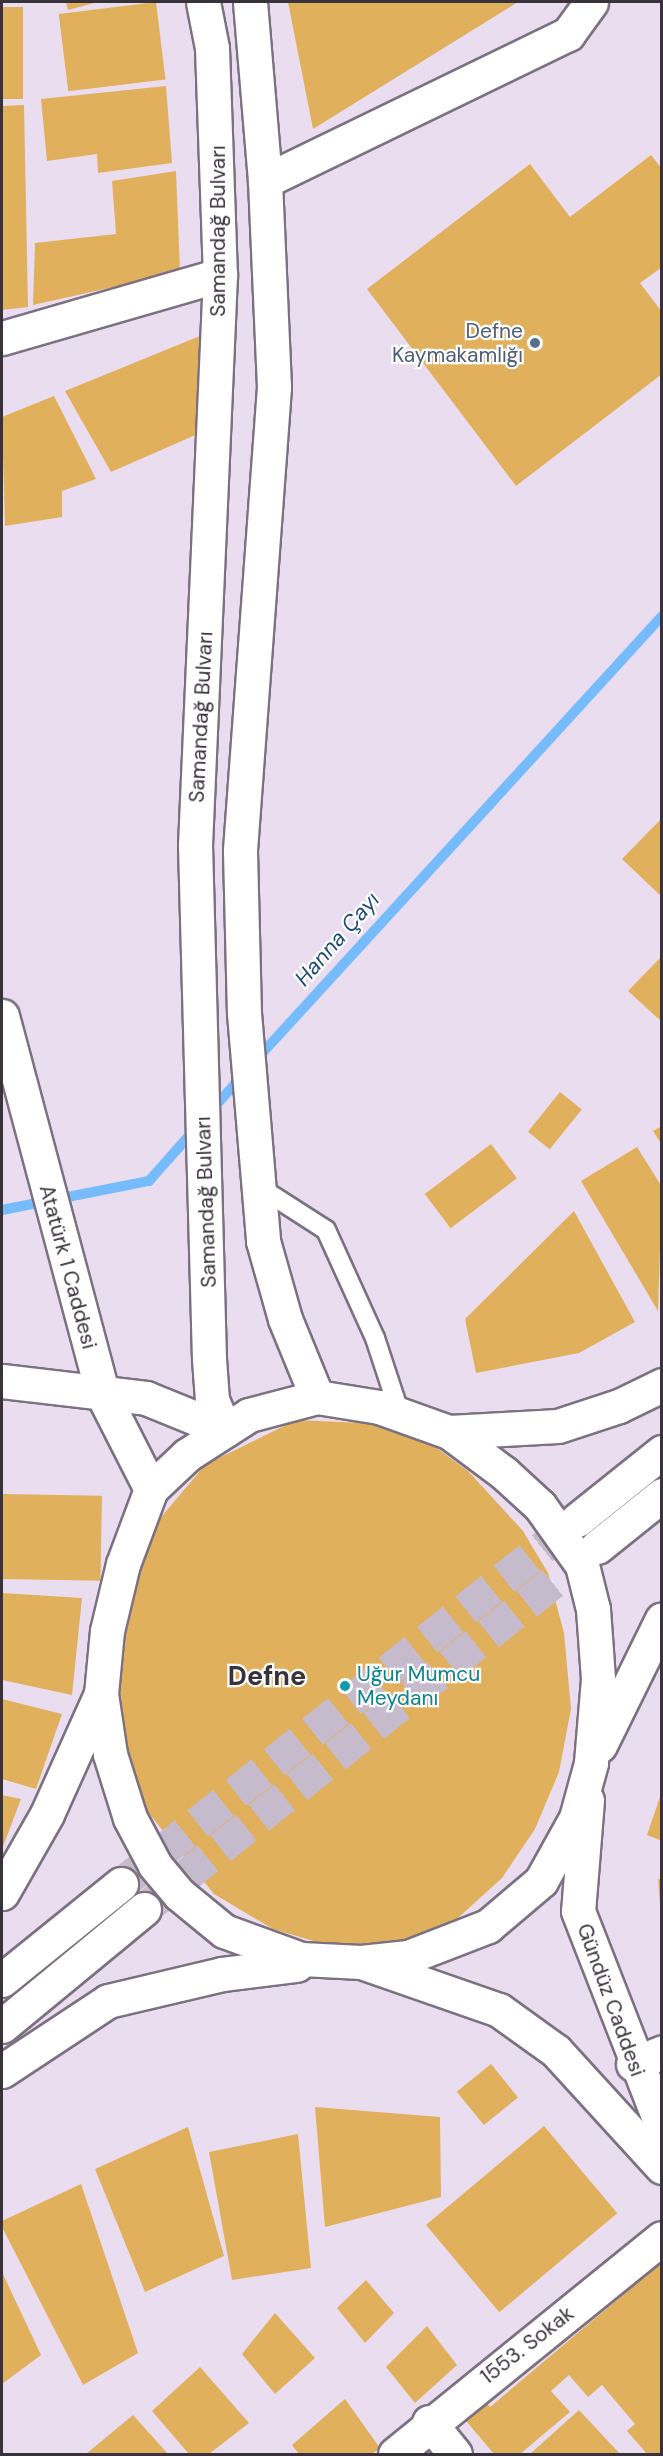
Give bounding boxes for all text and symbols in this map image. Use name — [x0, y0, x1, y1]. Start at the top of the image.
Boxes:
street label: Samandağ Bulvarı — [205, 145, 231, 317]
place label: Defne Kaymakamlığı — [392, 318, 523, 368]
marker: Defne Kaymakamlığı — [528, 336, 542, 350]
street label: Samandağ Bulvarı — [184, 631, 218, 803]
water label: Hanna Çayı — [289, 887, 385, 991]
street label: Samandağ Bulvarı — [190, 1116, 222, 1288]
street label: Atatürk 1 Caddesi — [34, 1182, 102, 1352]
district label: Defne — [228, 1660, 306, 1692]
place label: Uğur Mumcu Meydanı — [357, 1661, 480, 1711]
marker: Uğur Mumcu Meydanı — [338, 1679, 352, 1693]
street label: Gündüz Caddesi — [572, 1920, 650, 2080]
street label: 1553. Sokak — [475, 2301, 579, 2389]

